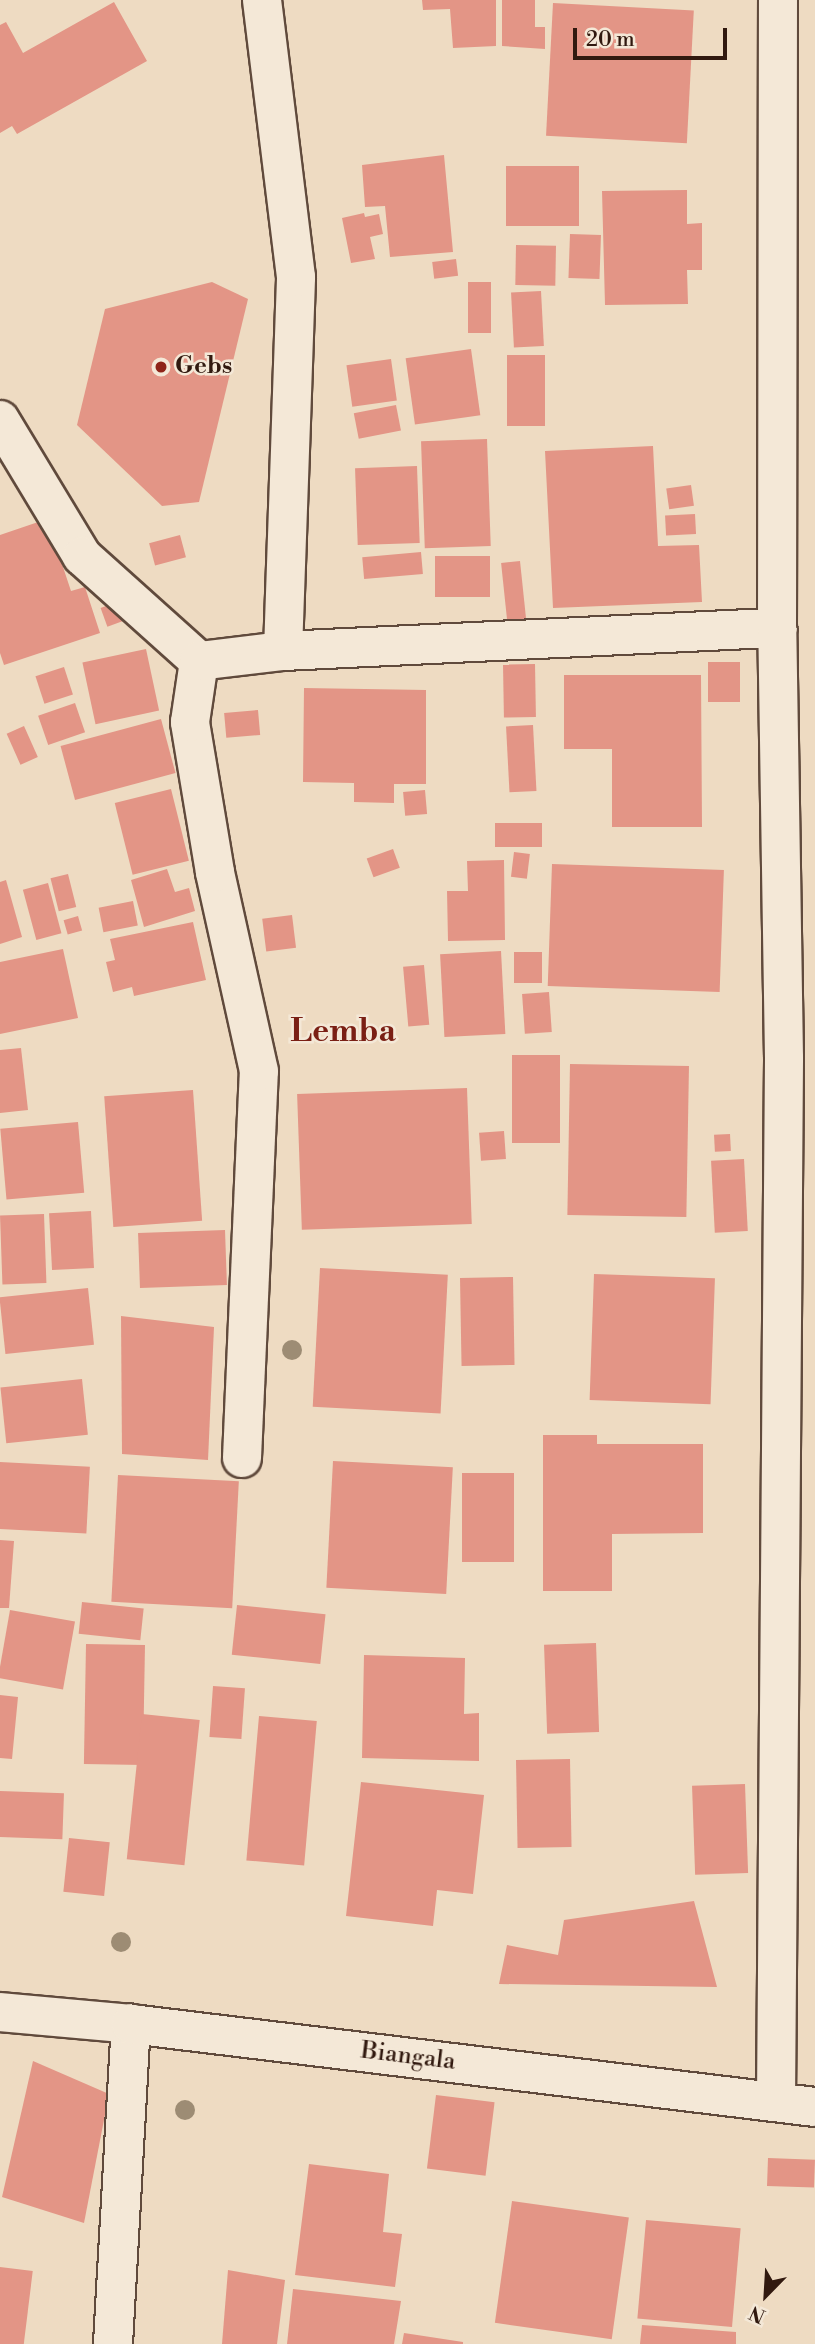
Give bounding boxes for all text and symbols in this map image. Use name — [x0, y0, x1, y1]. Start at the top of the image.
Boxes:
scale bar — [577, 14, 731, 58]
text: 20 m — [586, 27, 635, 53]
place label: Gebs — [175, 353, 232, 381]
marker: Gebs — [153, 359, 169, 375]
district label: Lemba — [290, 1012, 396, 1050]
street label: Biangala — [359, 2037, 457, 2077]
north arrow — [731, 2260, 801, 2330]
text: N — [746, 2300, 769, 2328]

